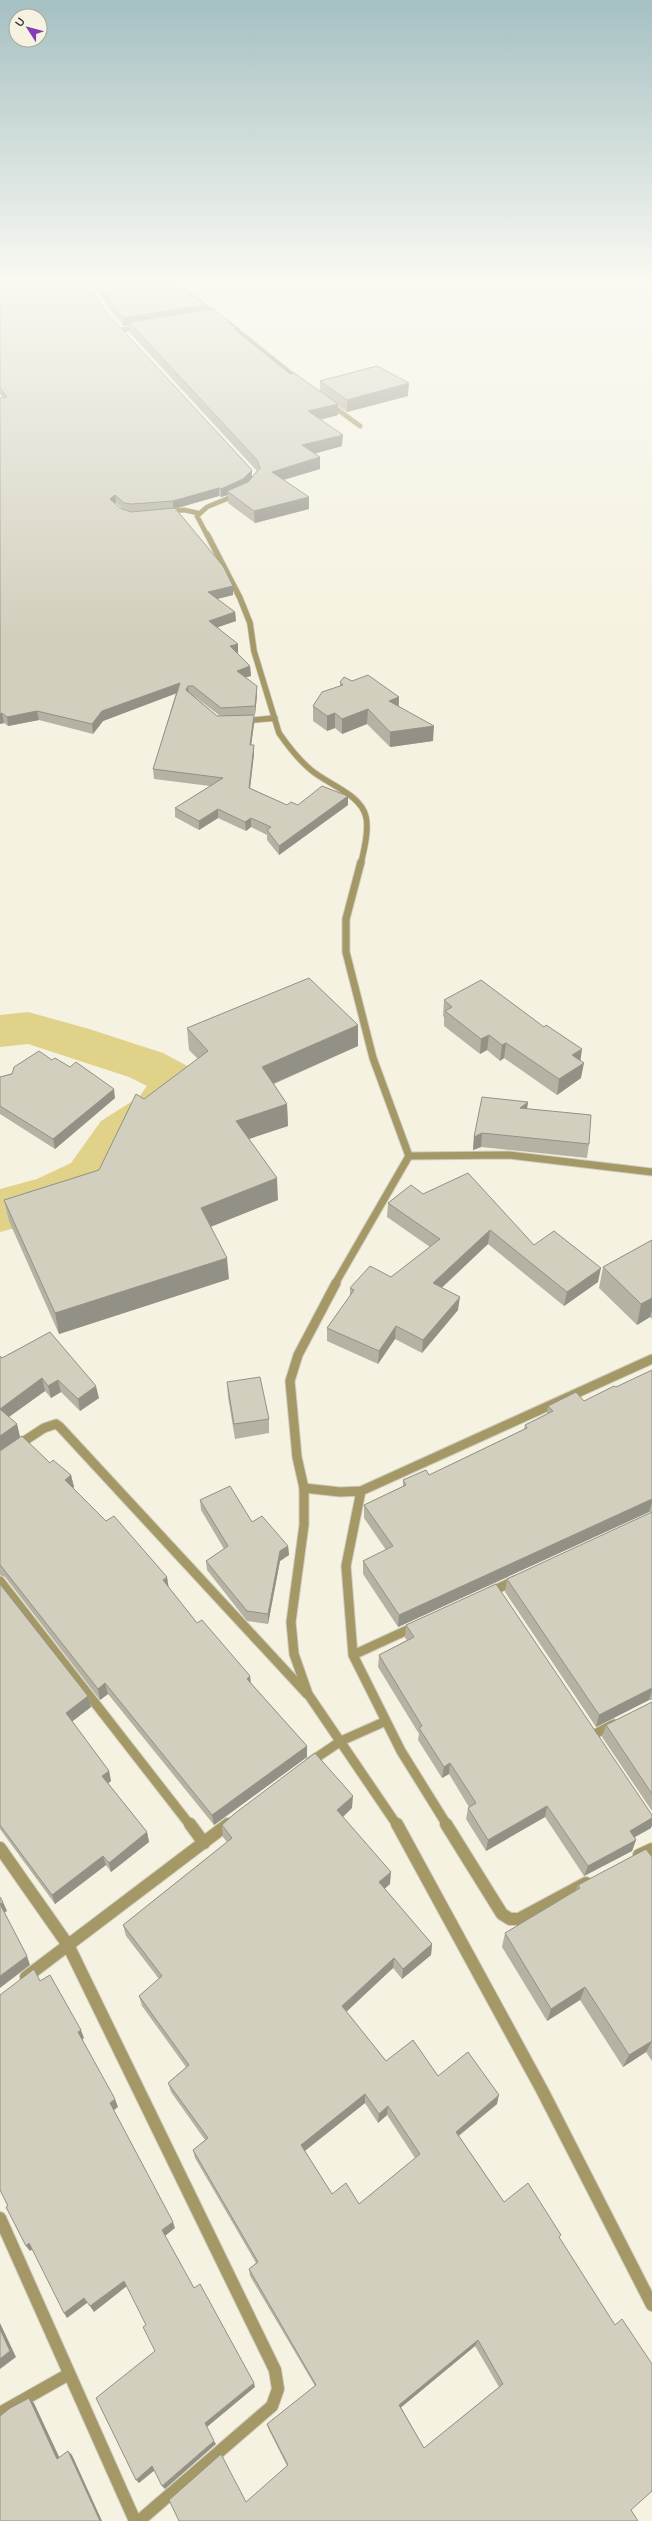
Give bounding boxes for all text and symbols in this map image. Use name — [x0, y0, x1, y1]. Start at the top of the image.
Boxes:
north arrow — [8, 8, 48, 48]
text: U — [12, 15, 28, 30]

